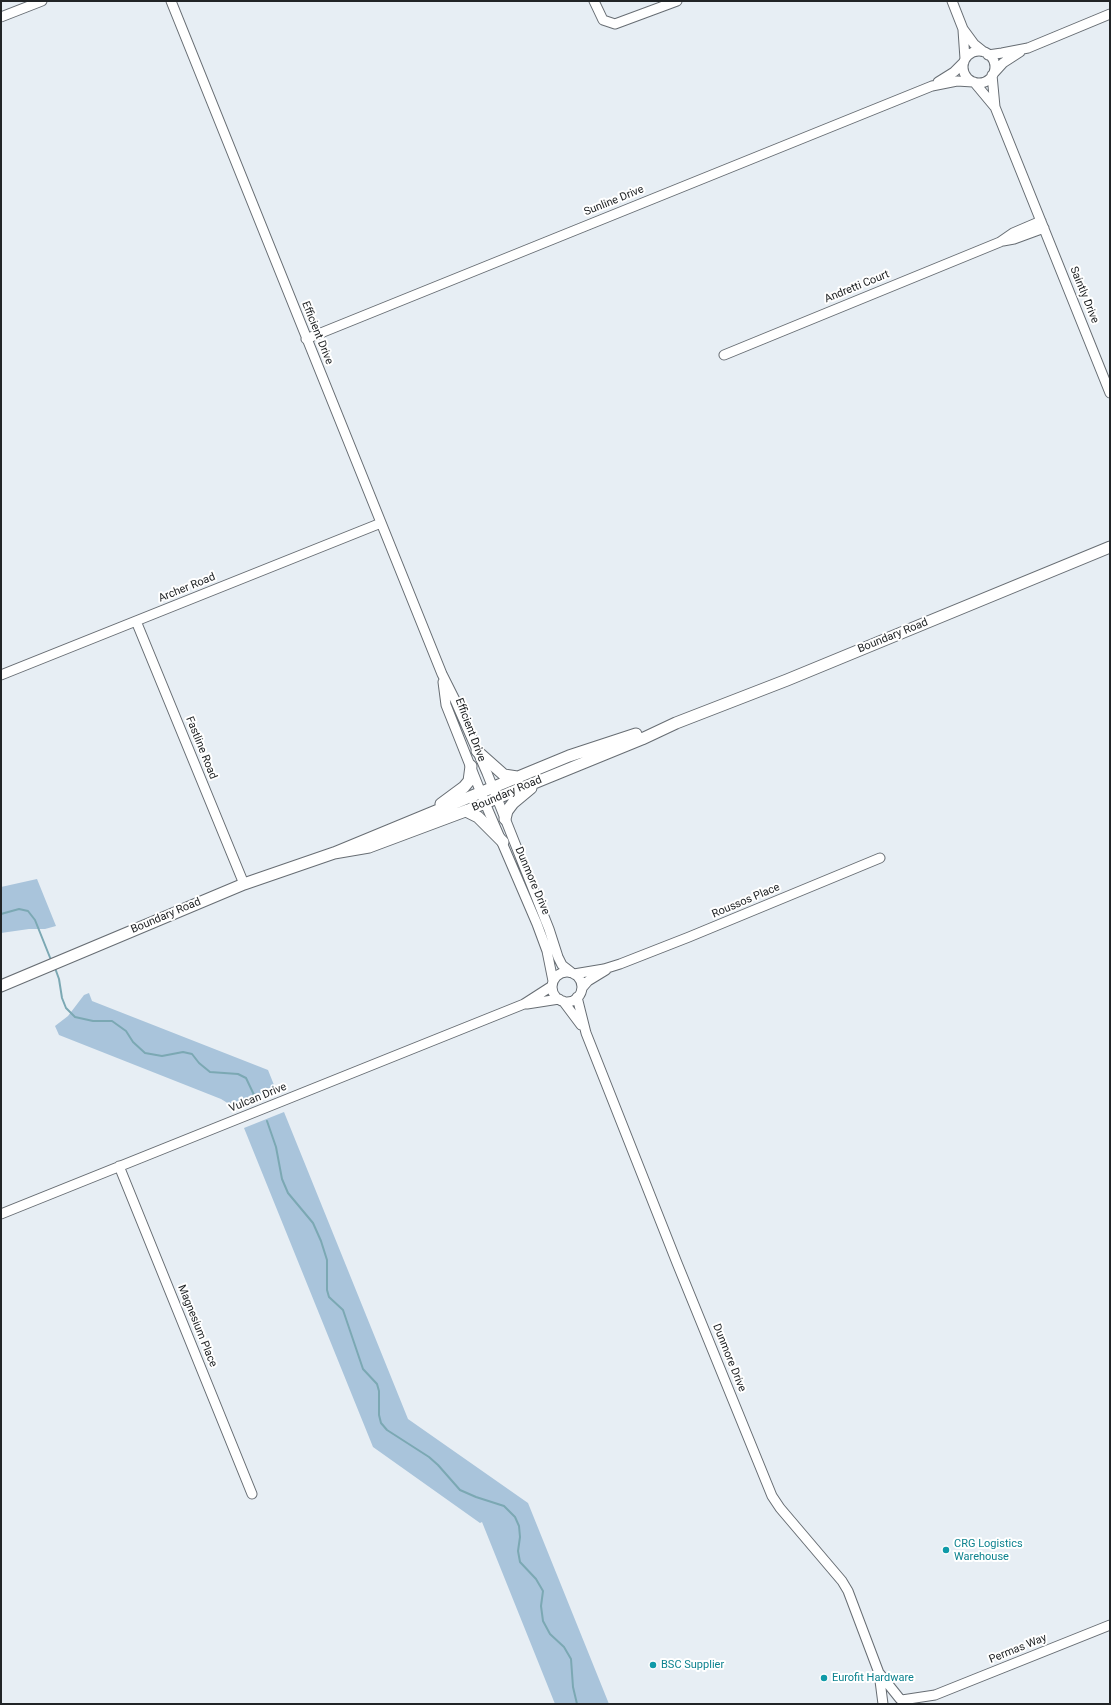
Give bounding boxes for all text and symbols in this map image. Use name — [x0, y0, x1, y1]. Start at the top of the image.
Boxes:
street label: Sunline Drive — [582, 183, 646, 219]
street label: Saintly Drive — [1067, 265, 1101, 325]
street label: Andretti Court — [823, 268, 891, 306]
street label: Efficient Drive — [298, 299, 336, 367]
street label: Archer Road — [157, 571, 217, 605]
street label: Boundary Road — [856, 616, 930, 656]
street label: Efficient Drive — [452, 696, 488, 764]
street label: Fastline Road — [182, 715, 220, 781]
street label: Boundary Road — [470, 773, 544, 815]
street label: Dunmore Drive — [512, 845, 552, 917]
street label: Roussos Place — [710, 881, 782, 921]
street label: Boundary Road — [129, 895, 203, 937]
street label: Vulcan Drive — [227, 1080, 289, 1116]
street label: Magnesium Place — [174, 1283, 220, 1369]
street label: Dunmore Drive — [709, 1322, 749, 1394]
place label: CRG Logistics Warehouse — [954, 1537, 1023, 1563]
marker: CRG Logistics Warehouse — [941, 1545, 951, 1555]
street label: Permas Way — [987, 1631, 1049, 1667]
place label: BSC Supplier — [661, 1658, 724, 1672]
marker: BSC Supplier — [648, 1660, 658, 1670]
place label: Eurofit Hardware — [832, 1671, 914, 1685]
marker: Eurofit Hardware — [819, 1673, 829, 1683]

